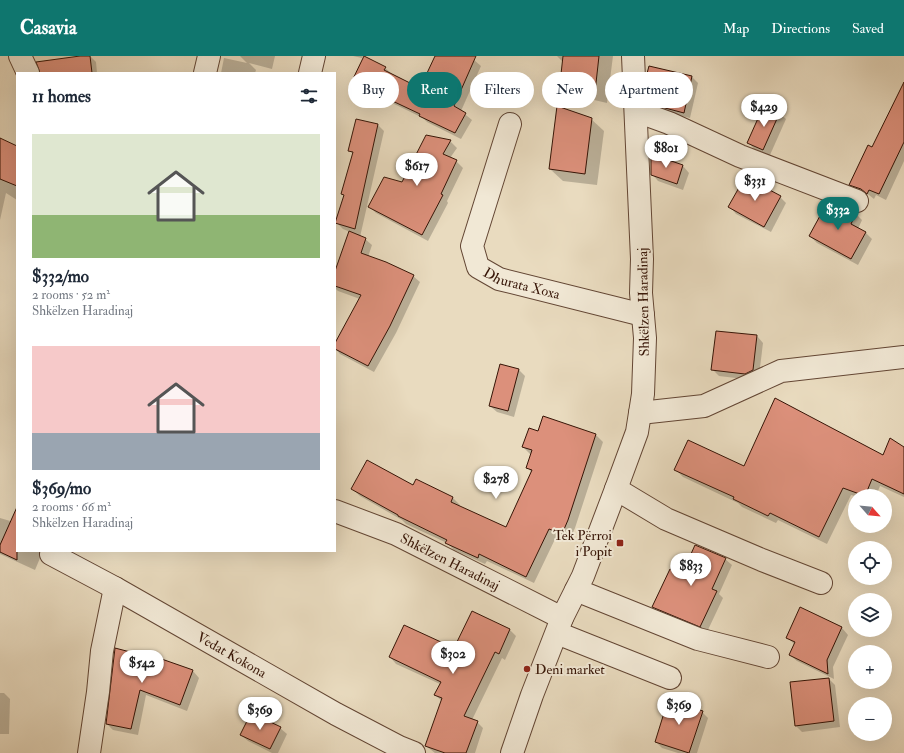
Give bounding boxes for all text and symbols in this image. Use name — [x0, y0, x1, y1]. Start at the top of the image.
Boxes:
text: Casavia — [20, 16, 77, 40]
text: Map — [723, 20, 749, 37]
text: Directions — [771, 20, 830, 37]
text: Saved — [852, 20, 884, 37]
chip: Buy — [348, 72, 399, 108]
chip: Rent — [407, 72, 462, 108]
chip: Filters — [470, 72, 534, 108]
chip: New — [542, 72, 597, 108]
chip: Apartment — [605, 72, 693, 108]
icon: filters — [298, 85, 320, 107]
text: 11 homes — [32, 86, 91, 107]
pin: $429 — [740, 94, 788, 128]
text: $429 — [750, 99, 778, 115]
pin: $801 — [642, 135, 690, 169]
text: $801 — [654, 140, 678, 156]
pin: $617 — [393, 153, 441, 187]
text: $617 — [405, 158, 429, 174]
icon: home — [140, 160, 212, 232]
pin: $331 — [731, 168, 779, 202]
text: $331 — [744, 173, 766, 189]
pin: $332 — [814, 197, 862, 231]
text: $332 — [826, 202, 850, 218]
street label: Shkëlzen Haradinaj — [634, 247, 653, 357]
street label: Dhurata Xoxa — [480, 264, 562, 303]
text: $332/mo — [32, 266, 89, 287]
text: 2 rooms · 52 m² — [32, 287, 110, 303]
text: Shkëlzen Haradinaj — [32, 303, 133, 319]
icon: home — [140, 372, 212, 444]
pin: $278 — [472, 466, 520, 500]
text: $278 — [483, 471, 509, 487]
text: $369/mo — [32, 478, 91, 499]
north arrow — [848, 489, 892, 533]
map controls — [848, 489, 892, 741]
text: 2 rooms · 66 m² — [32, 499, 111, 515]
text: Shkëlzen Haradinaj — [32, 515, 133, 531]
place label: Tek Përroi i Popit — [553, 527, 612, 561]
street label: Shkëlzen Haradinaj — [398, 530, 502, 594]
marker: Tek Përroi i Popit — [615, 538, 625, 548]
button: locate — [848, 541, 892, 585]
pin: $833 — [667, 553, 715, 587]
text: $833 — [679, 558, 703, 574]
button: layers — [848, 593, 892, 637]
street label: Vedat Kokona — [194, 629, 270, 682]
pin: $302 — [429, 641, 477, 675]
button: + — [848, 645, 892, 689]
text: $302 — [440, 646, 466, 662]
pin: $542 — [118, 650, 166, 684]
text: $542 — [129, 655, 155, 671]
place label: Deni market — [535, 661, 605, 678]
marker: Deni market — [522, 664, 532, 674]
pin: $369 — [655, 692, 703, 726]
pin: $369 — [236, 697, 284, 731]
text: $369 — [666, 697, 692, 713]
button: − — [848, 697, 892, 741]
text: $369 — [247, 702, 273, 718]

